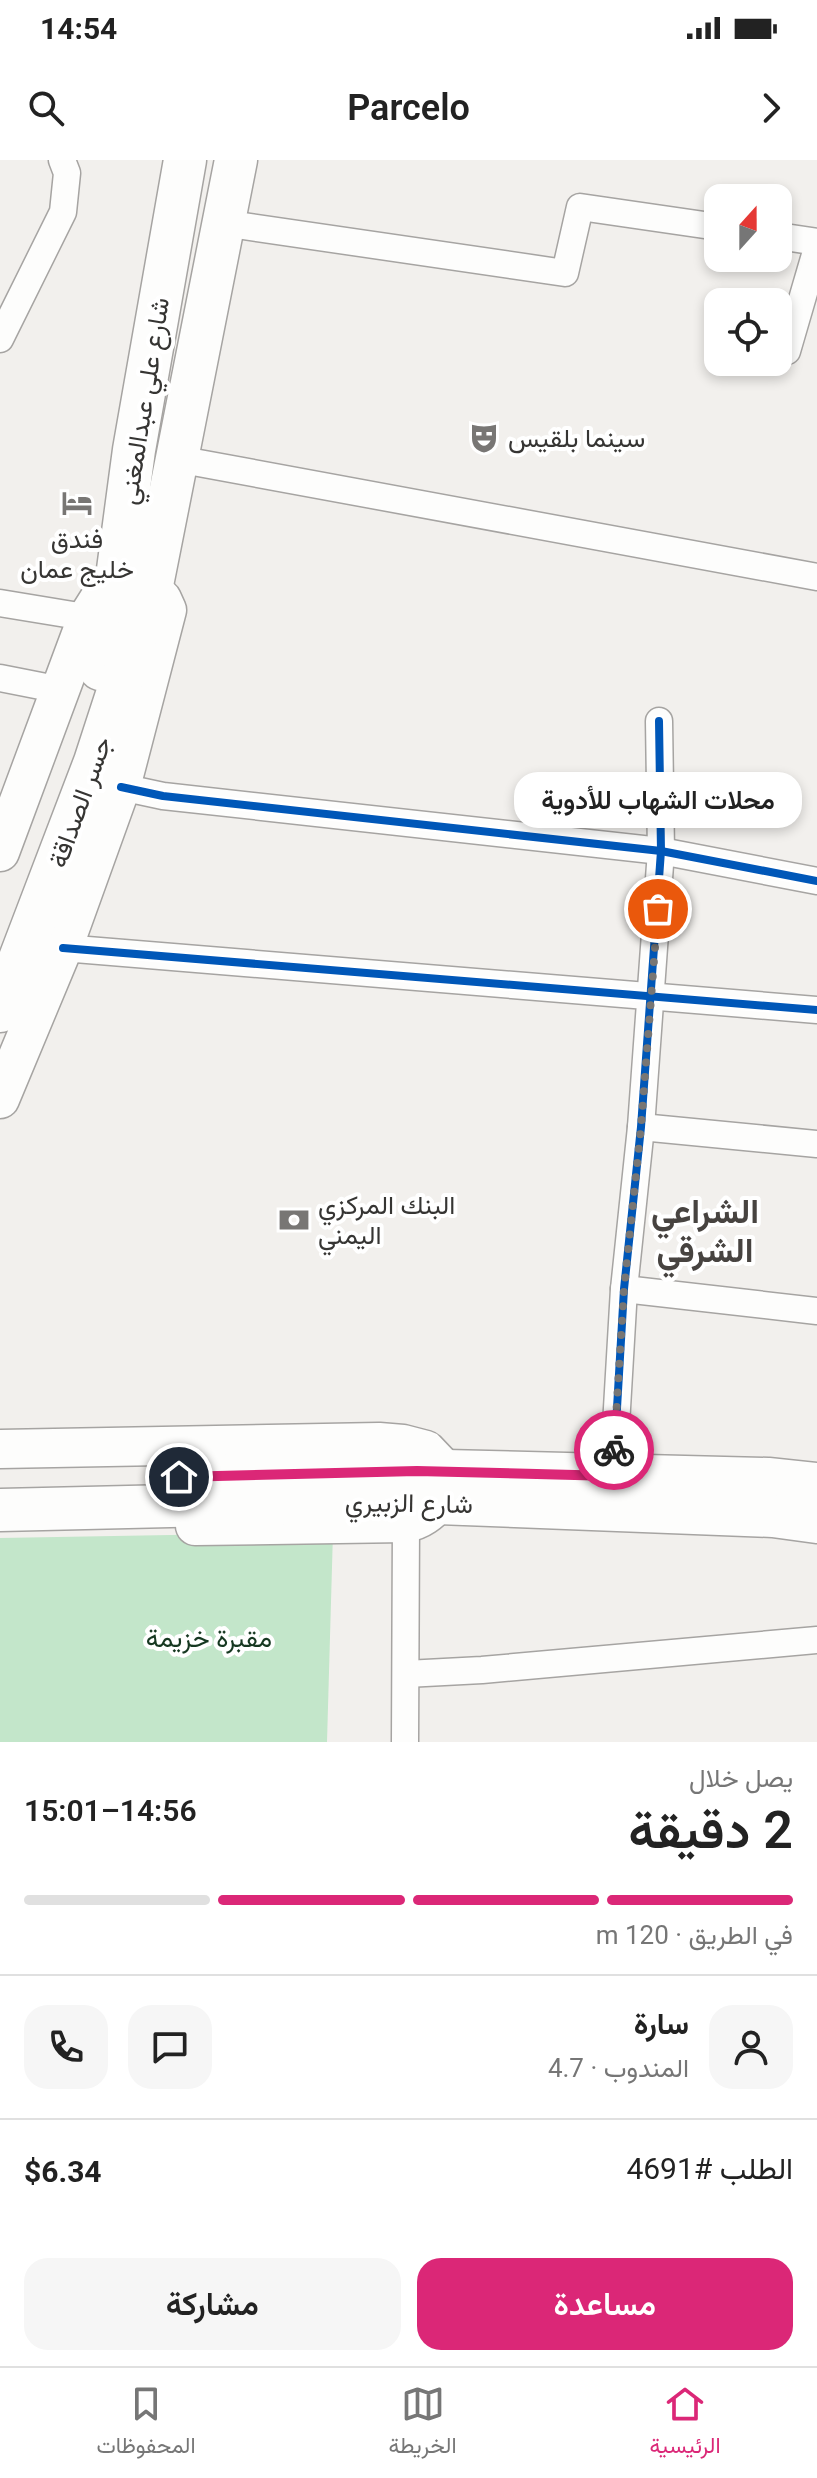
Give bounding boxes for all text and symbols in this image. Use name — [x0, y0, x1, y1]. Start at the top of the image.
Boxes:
text: 14:54 — [40, 11, 117, 46]
icon: search — [24, 86, 68, 130]
icon: forward — [749, 86, 793, 130]
text: Parcelo — [347, 87, 470, 129]
north arrow — [704, 184, 792, 272]
map controls — [704, 184, 792, 376]
button: locate — [704, 288, 792, 376]
street label: شارع علي عبدالمغني — [113, 295, 181, 508]
theatre icon: سينما بلقيس — [467, 421, 501, 455]
place label: سينما بلقيس — [508, 423, 645, 454]
hotel icon: فندق خليج عمان — [60, 486, 94, 520]
place label: فندق خليج عمان — [20, 524, 134, 587]
street label: جسر الصداقة — [42, 733, 118, 872]
callout: محلات الشهاب للأدوية — [514, 773, 802, 829]
text: محلات الشهاب للأدوية — [541, 785, 775, 815]
pin — [624, 875, 692, 943]
icon: bag — [636, 887, 680, 931]
place label: البنك المركزي اليمني — [318, 1190, 455, 1256]
district label: الشراعي الشرقي — [651, 1191, 759, 1278]
bank icon: البنك المركزي اليمني — [277, 1203, 311, 1237]
courier — [574, 1410, 654, 1490]
icon: bike — [592, 1428, 636, 1472]
pin — [145, 1443, 213, 1511]
icon: home — [157, 1455, 201, 1499]
street label: شارع الزبيري — [345, 1487, 473, 1525]
park label: مقبرة خزيمة — [146, 1623, 272, 1654]
text: يصل خلال — [689, 1763, 793, 1793]
text: 14:56–15:01 — [24, 1793, 197, 1828]
text: 2 دقيقة — [628, 1800, 793, 1861]
text: في الطريق · 120 m — [596, 1920, 793, 1950]
button: phone — [24, 2005, 108, 2089]
button: chat — [128, 2005, 212, 2089]
button: person — [709, 2005, 793, 2089]
text: سارة — [634, 2006, 689, 2041]
text: المندوب · 4.7 — [548, 2053, 689, 2083]
text: الطلب #4691 — [626, 2151, 793, 2186]
text: $6.34 — [24, 2154, 102, 2189]
button: مشاركة — [24, 2258, 401, 2350]
button: مساعدة — [417, 2258, 793, 2350]
tab: المحفوظات — [96, 2382, 196, 2465]
tab: الخريطة — [388, 2382, 457, 2465]
tab: الرئيسية — [649, 2382, 721, 2465]

